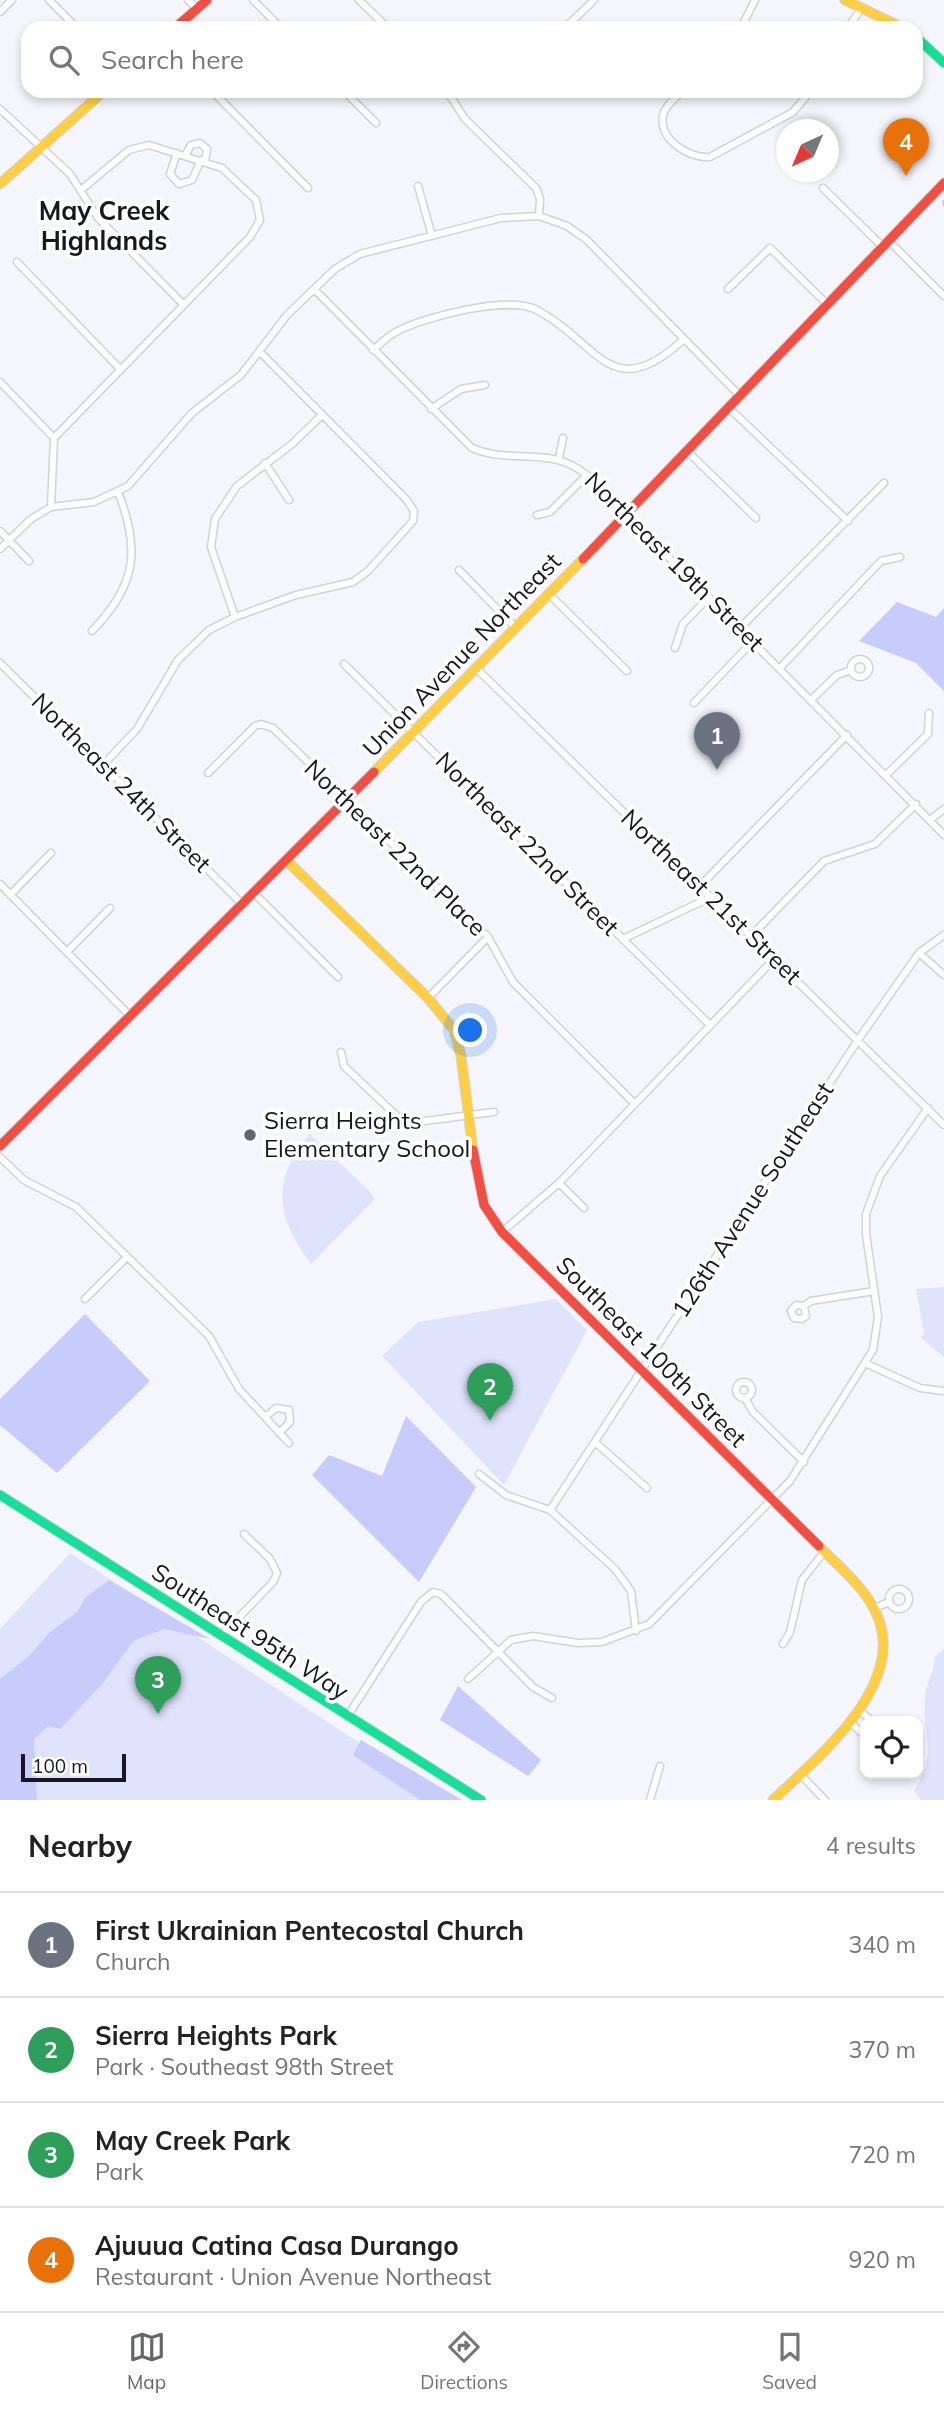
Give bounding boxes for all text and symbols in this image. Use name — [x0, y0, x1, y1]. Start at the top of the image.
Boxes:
search box — [21, 21, 923, 98]
icon: search — [45, 41, 83, 79]
text: Search here — [101, 43, 244, 76]
pin: 4 — [883, 118, 929, 176]
north arrow — [776, 119, 839, 182]
district label: May Creek Highlands — [39, 194, 170, 257]
street label: Northeast 19th Street — [579, 465, 771, 657]
street label: Union Avenue Northeast — [356, 546, 567, 763]
street label: Northeast 24th Street — [26, 686, 218, 878]
pin: 1 — [694, 712, 740, 770]
street label: Northeast 22nd Street — [430, 745, 626, 941]
street label: Northeast 22nd Place — [298, 753, 493, 942]
street label: Northeast 21st Street — [615, 802, 808, 990]
your location — [453, 1013, 487, 1047]
street label: 126th Avenue Southeast — [665, 1076, 839, 1323]
place label: Sierra Heights Elementary School — [264, 1105, 470, 1163]
marker: Sierra Heights Elementary School — [242, 1127, 258, 1143]
street label: Southeast 100th Street — [550, 1250, 753, 1453]
pin: 2 — [467, 1363, 513, 1421]
street label: Southeast 95th Way — [146, 1556, 355, 1706]
pin: 3 — [135, 1656, 181, 1714]
map controls — [860, 1716, 923, 1779]
button: locate — [860, 1716, 923, 1779]
scale bar — [21, 1751, 126, 1783]
text: 100 m — [32, 1754, 88, 1778]
text: Nearby — [28, 1827, 132, 1865]
text: 4 results — [826, 1831, 916, 1860]
text: First Ukrainian Pentecostal Church — [95, 1914, 524, 1947]
text: 1 — [44, 1930, 58, 1959]
text: 340 m — [848, 1930, 916, 1959]
text: Church — [95, 1947, 171, 1976]
text: Sierra Heights Park — [95, 2019, 337, 2052]
text: 2 — [44, 2035, 58, 2064]
text: 370 m — [848, 2035, 916, 2064]
text: Park · Southeast 98th Street — [95, 2052, 393, 2081]
text: May Creek Park — [95, 2124, 290, 2157]
text: 3 — [44, 2140, 58, 2169]
text: 720 m — [848, 2140, 916, 2169]
text: Park — [95, 2157, 143, 2186]
text: Ajuuua Catina Casa Durango — [95, 2229, 459, 2262]
text: 4 — [44, 2245, 58, 2274]
text: 920 m — [848, 2245, 916, 2274]
text: Restaurant · Union Avenue Northeast — [95, 2262, 491, 2291]
tab: Map — [127, 2328, 166, 2394]
tab: Directions — [420, 2328, 508, 2394]
tab: Saved — [762, 2328, 817, 2394]

